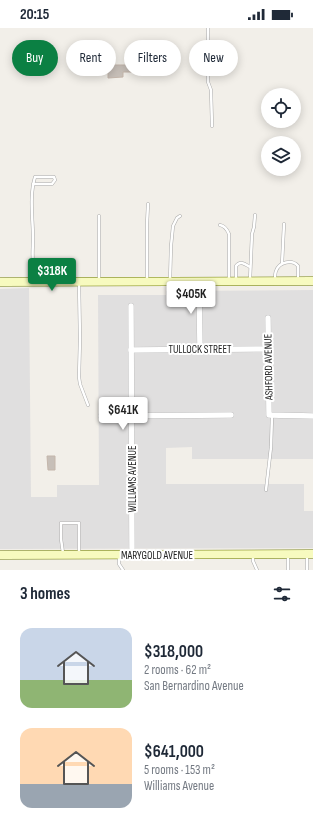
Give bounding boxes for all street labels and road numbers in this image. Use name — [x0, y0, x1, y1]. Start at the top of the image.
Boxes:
street label: ASHFORD AVENUE — [261, 334, 276, 401]
street label: TULLOCK STREET — [168, 343, 232, 356]
street label: WILLIAMS AVENUE — [126, 446, 139, 512]
street label: MARYGOLD AVENUE — [121, 549, 193, 562]

